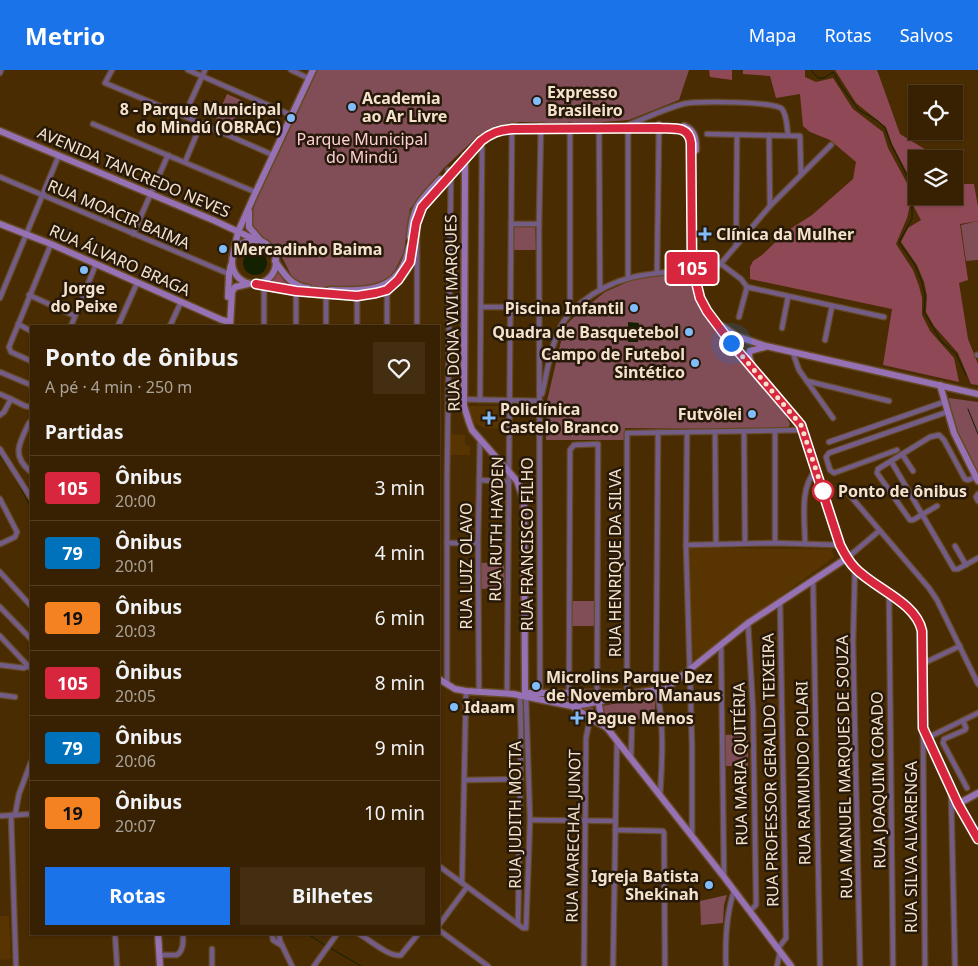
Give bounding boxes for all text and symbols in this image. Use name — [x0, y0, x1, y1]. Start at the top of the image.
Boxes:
text: Metrio — [25, 19, 105, 52]
text: Mapa — [749, 23, 796, 47]
text: Rotas — [824, 23, 872, 47]
text: Salvos — [900, 23, 953, 47]
place label: Expresso Brasileiro — [547, 81, 623, 121]
map controls — [908, 85, 963, 205]
button: locate — [908, 85, 963, 140]
place label: Academia ao Ar Livre — [362, 87, 447, 127]
marker: Expresso Brasileiro — [531, 95, 543, 107]
place label: 8 - Parque Municipal do Mindú (OBRAC) — [120, 98, 281, 138]
marker: Academia ao Ar Livre — [346, 101, 358, 113]
marker: 8 - Parque Municipal do Mindú (OBRAC) — [285, 112, 297, 124]
street label: AVENIDA TANCREDO NEVES — [34, 121, 234, 223]
park label: Parque Municipal do Mindú — [296, 128, 428, 168]
button: layers — [908, 150, 963, 205]
street label: RUA MOACIR BAIMA — [44, 174, 194, 254]
street label: RUA DONA VIVI MARQUES — [439, 214, 465, 412]
street label: RUA ÁLVARO BRAGA — [46, 219, 195, 301]
place label: Clínica da Mulher — [716, 223, 854, 245]
marker: Clínica da Mulher — [698, 227, 712, 241]
place label: Mercadinho Baima — [233, 238, 382, 260]
marker: Mercadinho Baima — [217, 243, 229, 255]
line badge: 105 — [663, 252, 721, 284]
text: 105 — [677, 256, 707, 280]
marker: Jorge do Peixe — [78, 264, 90, 276]
place label: Jorge do Peixe — [50, 277, 118, 317]
place label: Piscina Infantil — [505, 297, 624, 319]
marker: Piscina Infantil — [628, 302, 640, 314]
place label: Quadra de Basquetebol — [492, 321, 679, 343]
marker: Quadra de Basquetebol — [683, 326, 695, 338]
your location — [719, 331, 744, 356]
text: Ponto de ônibus — [45, 340, 239, 373]
button: heart — [373, 342, 425, 394]
place label: Campo de Futebol Sintético — [541, 343, 685, 383]
marker: Campo de Futebol Sintético — [689, 357, 701, 369]
text: A pé · 4 min · 250 m — [45, 376, 192, 398]
place label: Policlínica Castelo Branco — [500, 398, 619, 438]
place label: Futvôlei — [678, 403, 742, 425]
marker: Futvôlei — [746, 408, 758, 420]
marker: Policlínica Castelo Branco — [482, 411, 496, 425]
text: Partidas — [45, 419, 124, 445]
street label: RUA RUTH HAYDEN — [484, 456, 508, 602]
street label: RUA FRANCISCO FILHO — [516, 457, 538, 631]
text: Ônibus — [115, 464, 182, 490]
street label: RUA HENRIQUE DA SILVA — [604, 468, 626, 657]
text: 3 min — [375, 475, 425, 501]
text: 105 — [57, 476, 88, 500]
marker: Ponto de ônibus — [812, 480, 834, 502]
place label: Ponto de ônibus — [838, 480, 967, 502]
text: 20:00 — [115, 490, 156, 512]
street label: RUA LUIZ OLAVO — [455, 503, 477, 629]
text: Ônibus — [115, 529, 182, 555]
text: 4 min — [375, 540, 425, 566]
text: 79 — [62, 541, 83, 565]
text: 20:01 — [115, 555, 156, 577]
text: Ônibus — [115, 594, 182, 620]
text: 6 min — [375, 605, 425, 631]
text: 19 — [62, 606, 83, 630]
text: 20:03 — [115, 620, 156, 642]
street label: RUA PROFESSOR GERALDO TEIXEIRA — [757, 632, 783, 907]
street label: RUA MANUEL MARQUES DE SOUZA — [831, 634, 857, 899]
text: Ônibus — [115, 659, 182, 685]
place label: Microlins Parque Dez de Novembro Manaus — [546, 666, 721, 706]
text: 8 min — [375, 670, 425, 696]
text: 105 — [57, 671, 88, 695]
marker: Microlins Parque Dez de Novembro Manaus — [530, 680, 542, 692]
street label: RUA MARIA QUITÉRIA — [728, 681, 752, 846]
street label: RUA RAIMUNDO POLARI — [790, 681, 816, 865]
text: 20:05 — [115, 685, 156, 707]
street label: RUA JOAQUIM CORADO — [865, 691, 891, 869]
place label: Idaam — [464, 696, 515, 718]
marker: Idaam — [448, 701, 460, 713]
place label: Pague Menos — [587, 707, 694, 729]
marker: Pague Menos — [571, 712, 583, 724]
text: Ônibus — [115, 724, 182, 750]
text: 9 min — [375, 735, 425, 761]
text: 79 — [62, 736, 83, 760]
street label: RUA JUDITH MOTTA — [504, 740, 526, 889]
street label: RUA MARECHAL JUNOT — [560, 749, 586, 923]
text: 20:06 — [115, 750, 156, 772]
street label: RUA SILVA ALVARENGA — [900, 760, 922, 933]
text: Ônibus — [115, 789, 182, 815]
text: 10 min — [364, 800, 425, 826]
text: 19 — [62, 801, 83, 825]
text: 20:07 — [115, 815, 156, 837]
place label: Igreja Batista Shekinah — [591, 865, 699, 905]
button: Rotas — [45, 867, 230, 925]
button: Bilhetes — [240, 867, 425, 925]
marker: Igreja Batista Shekinah — [703, 879, 715, 891]

